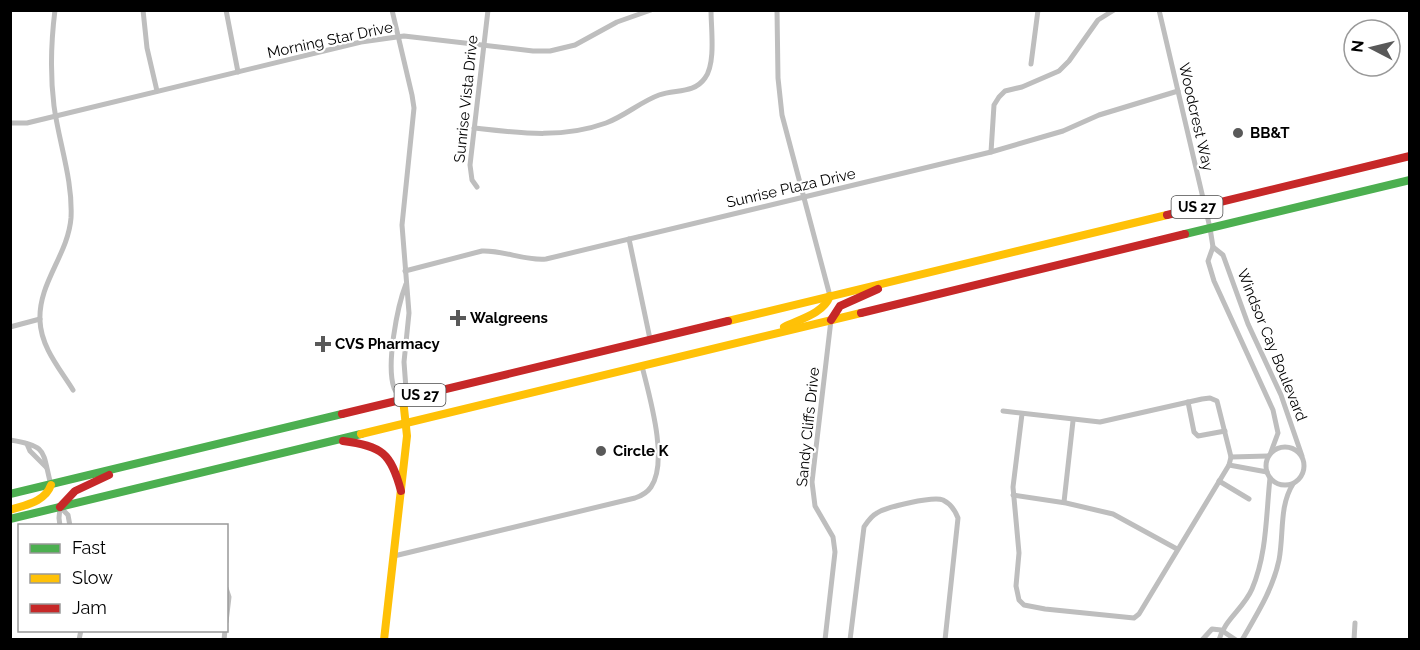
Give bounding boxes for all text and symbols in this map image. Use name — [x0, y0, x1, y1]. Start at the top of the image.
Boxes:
street label: Morning Star Drive — [266, 18, 395, 62]
north arrow — [1342, 18, 1402, 78]
street label: Sunrise Vista Drive — [450, 34, 482, 164]
text: N — [1347, 39, 1368, 53]
street label: Woodcrest Way — [1175, 61, 1217, 173]
place label: BB&T — [1250, 124, 1290, 142]
marker: BB&T — [1231, 126, 1245, 140]
street label: Sunrise Plaza Drive — [725, 164, 857, 212]
road number: US 27 — [1172, 196, 1222, 218]
street label: Windsor Cay Boulevard — [1233, 266, 1311, 424]
place label: Walgreens — [470, 309, 548, 327]
marker: Walgreens — [451, 311, 465, 325]
place label: CVS Pharmacy — [335, 335, 440, 353]
marker: CVS Pharmacy — [316, 337, 330, 351]
street label: Sandy Cliffs Drive — [793, 366, 823, 488]
road number: US 27 — [394, 384, 446, 406]
place label: Circle K — [613, 442, 670, 460]
marker: Circle K — [594, 444, 608, 458]
legend — [18, 524, 228, 632]
text: Fast — [72, 537, 106, 558]
text: Slow — [72, 567, 113, 588]
text: Jam — [72, 597, 107, 618]

